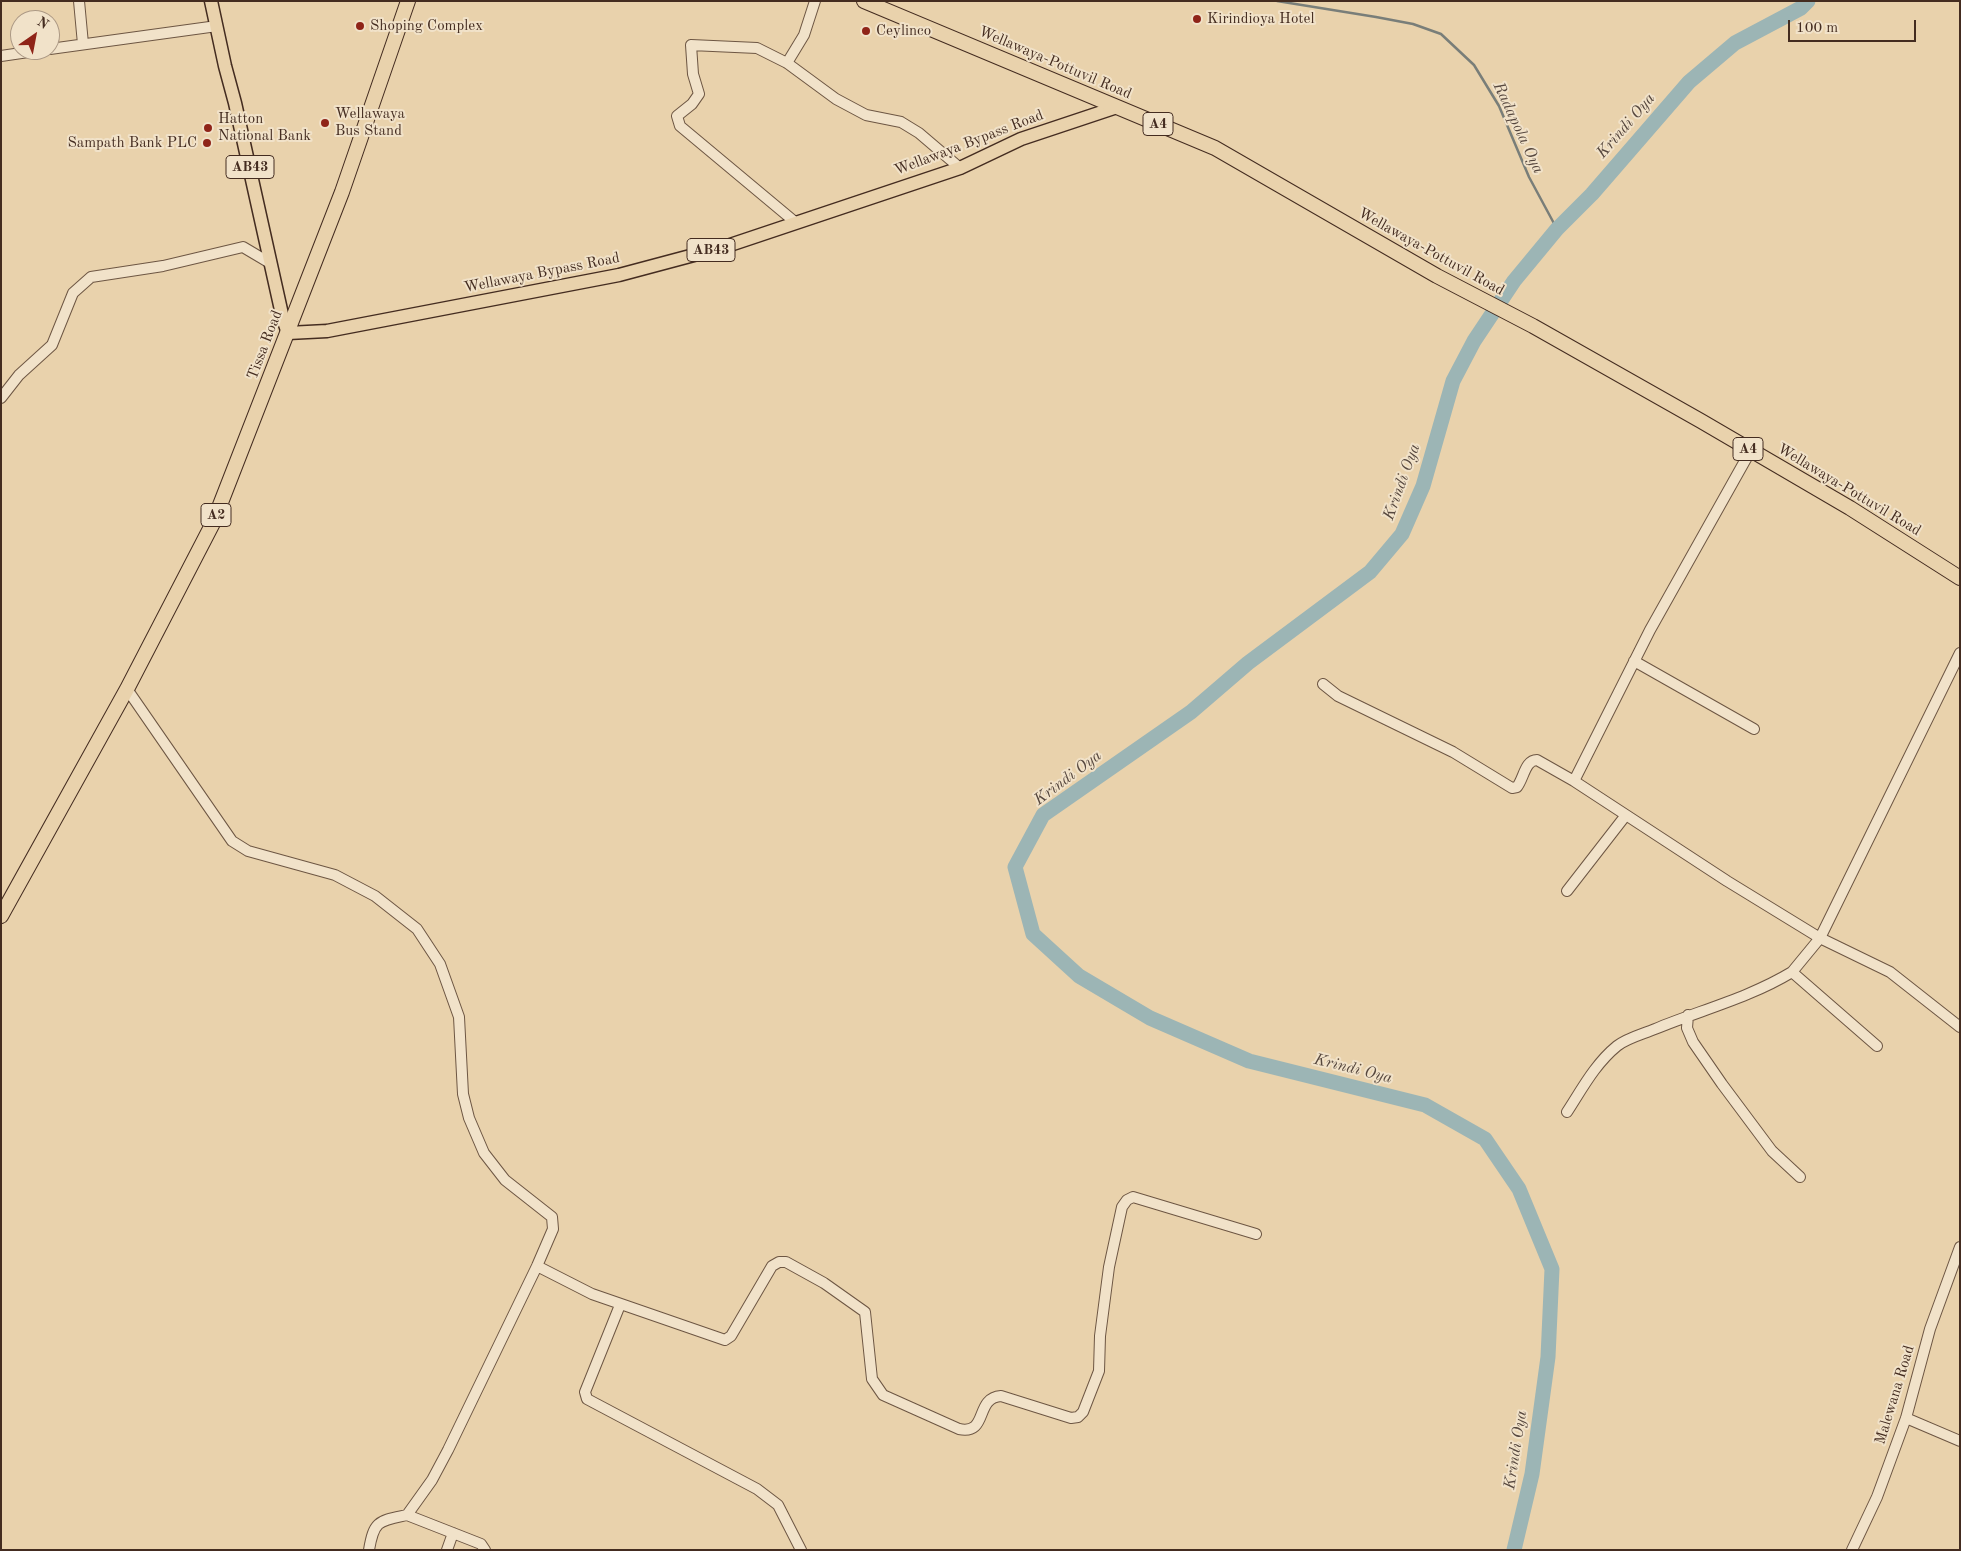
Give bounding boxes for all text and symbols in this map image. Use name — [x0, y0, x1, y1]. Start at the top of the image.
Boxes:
north arrow — [10, 10, 60, 60]
place label: Kirindioya Hotel — [1207, 10, 1315, 28]
scale bar — [1791, 10, 1918, 42]
marker: Kirindioya Hotel — [1191, 13, 1203, 25]
text: N — [34, 14, 51, 32]
place label: Shoping Complex — [370, 17, 483, 35]
marker: Shoping Complex — [354, 20, 366, 32]
text: 100 m — [1796, 21, 1838, 36]
place label: Ceylinco — [876, 22, 931, 40]
street label: Wellawaya-Pottuvil Road — [976, 23, 1134, 103]
marker: Ceylinco — [860, 25, 872, 37]
water label: Radapola Oya — [1488, 79, 1548, 177]
water label: Krindi Oya — [1593, 90, 1659, 162]
place label: Wellawaya Bus Stand — [335, 105, 405, 140]
street label: Wellawaya Bypass Road — [892, 106, 1046, 180]
place label: Hatton National Bank — [218, 110, 311, 145]
road number: A4 — [1143, 112, 1173, 136]
marker: Wellawaya Bus Stand — [319, 117, 331, 129]
marker: Hatton National Bank — [202, 122, 214, 134]
place label: Sampath Bank PLC — [67, 134, 197, 152]
marker: Sampath Bank PLC — [201, 137, 213, 149]
road number: AB43 — [226, 156, 274, 178]
street label: Wellawaya-Pottuvil Road — [1355, 204, 1507, 300]
road number: AB43 — [687, 238, 735, 262]
street label: Wellawaya Bypass Road — [463, 249, 621, 297]
street label: Tissa Road — [244, 308, 286, 382]
road number: A4 — [1733, 438, 1763, 460]
street label: Wellawaya-Pottuvil Road — [1774, 440, 1924, 540]
water label: Krindi Oya — [1379, 441, 1425, 523]
road number: A2 — [201, 504, 231, 526]
water label: Krindi Oya — [1030, 746, 1106, 810]
water label: Krindi Oya — [1312, 1050, 1394, 1088]
street label: Malewana Road — [1871, 1343, 1919, 1447]
water label: Krindi Oya — [1500, 1409, 1532, 1491]

